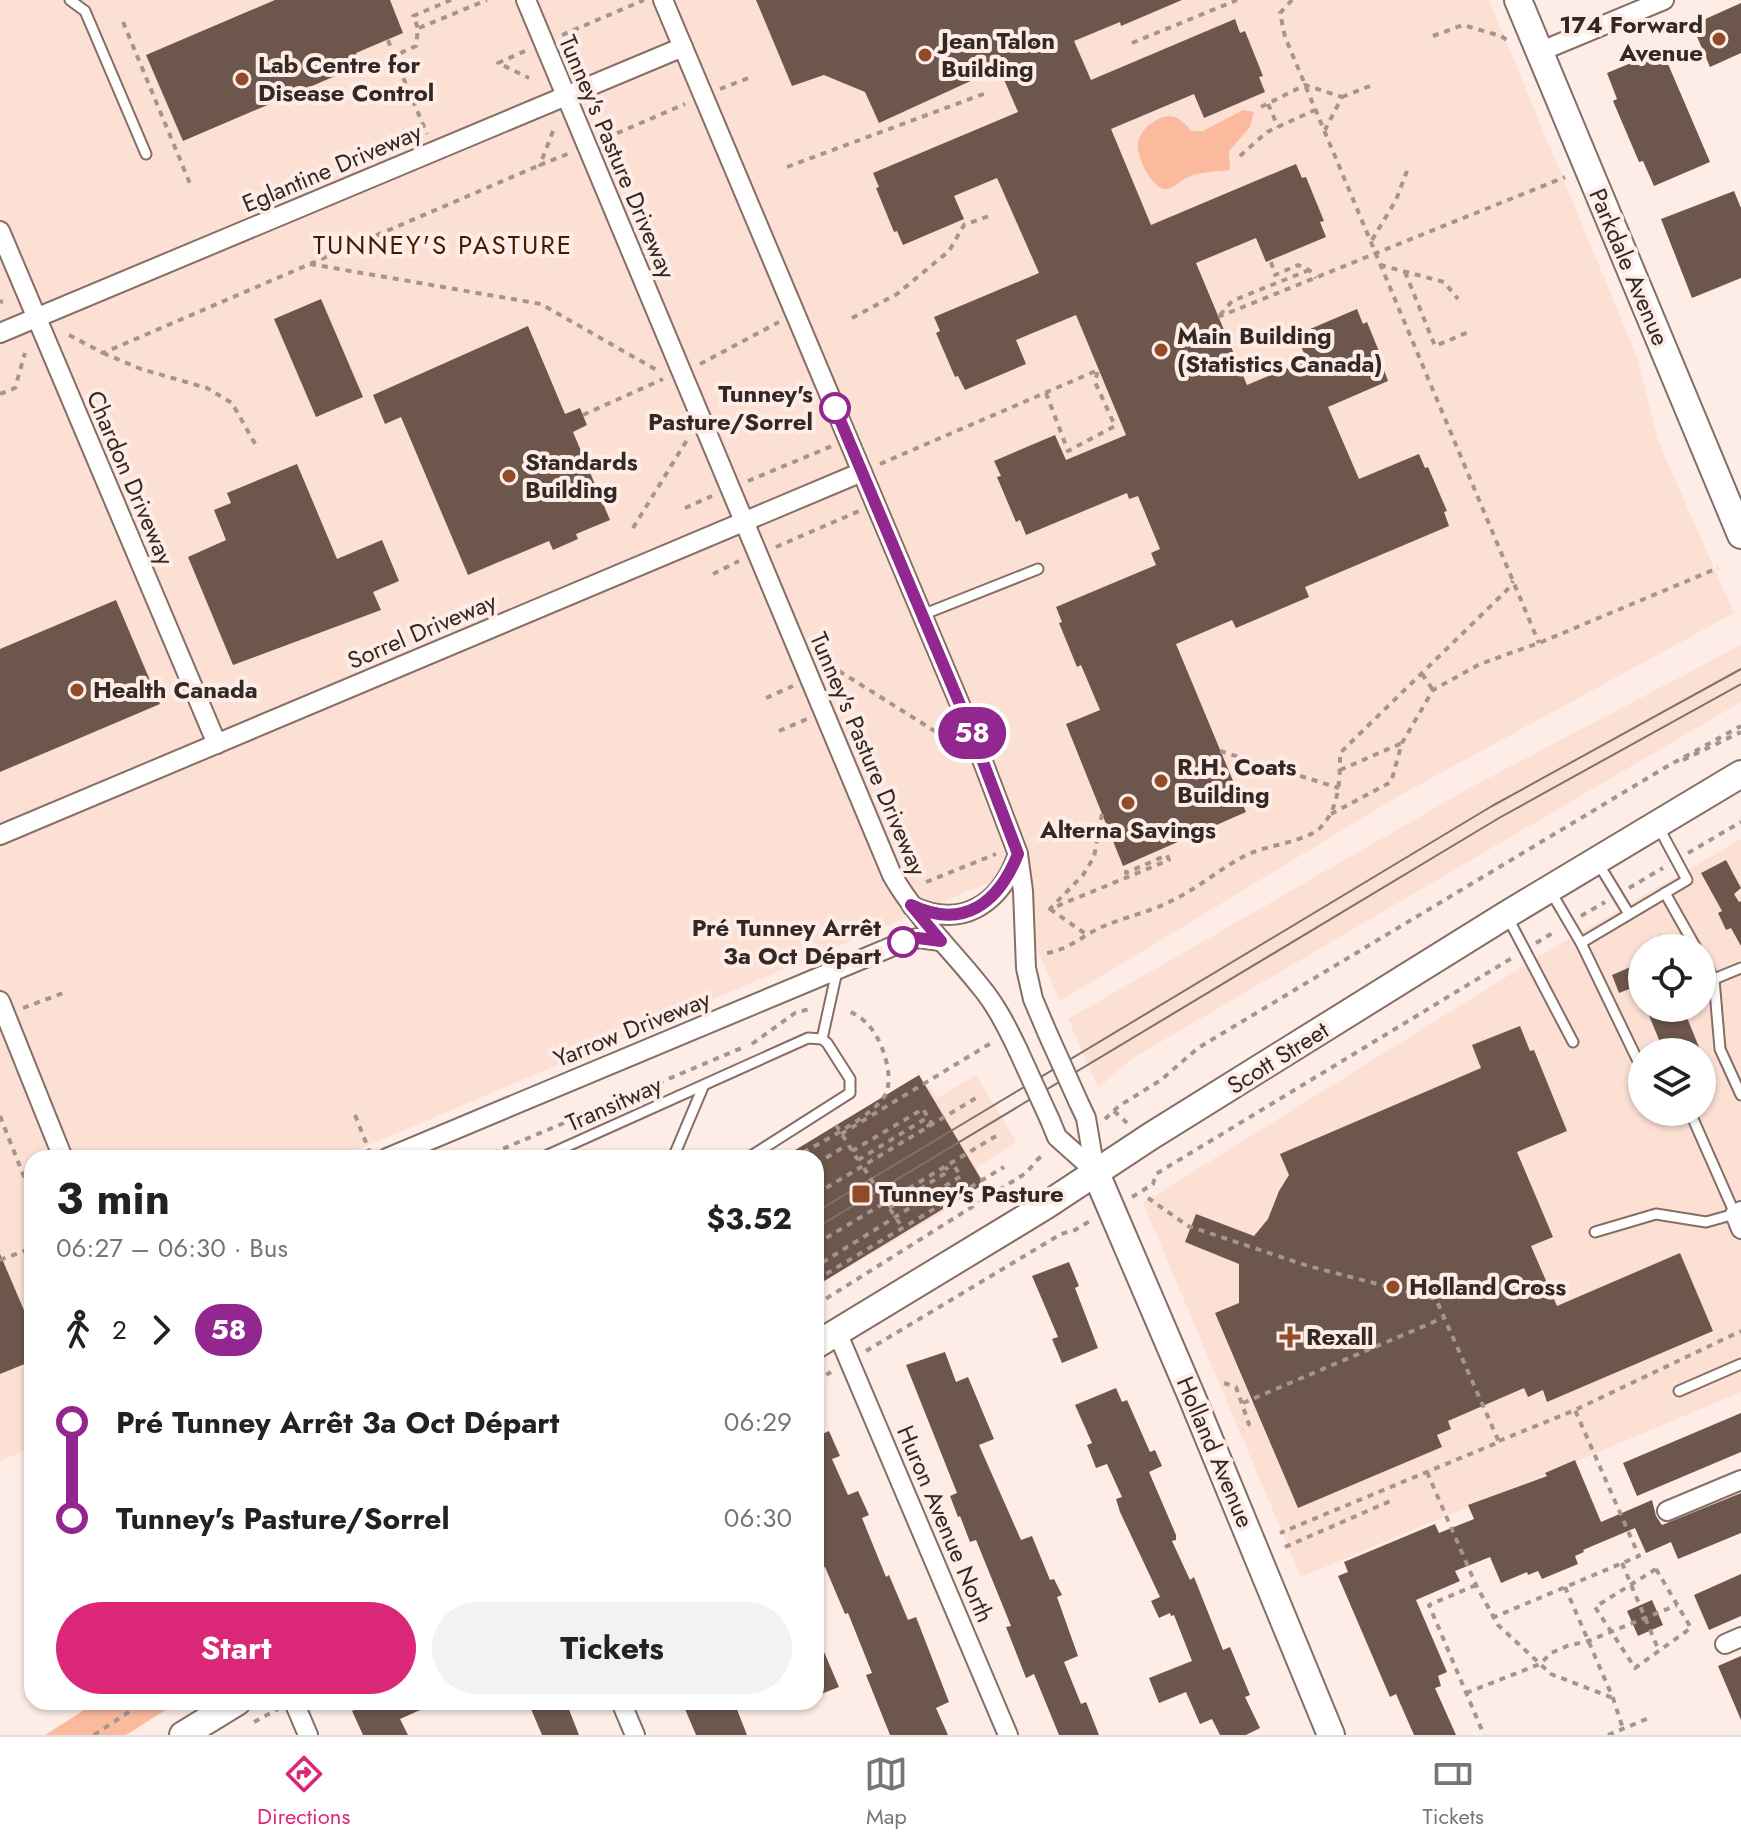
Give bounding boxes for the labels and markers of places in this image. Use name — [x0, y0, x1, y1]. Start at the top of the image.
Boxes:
place label: 174 Forward Avenue — [1559, 7, 1703, 70]
place label: Jean Talon Building — [937, 23, 1055, 86]
marker: 174 Forward Avenue — [1710, 30, 1728, 48]
marker: Jean Talon Building — [916, 46, 934, 64]
place label: Lab Centre for Disease Control — [258, 47, 434, 110]
marker: Lab Centre for Disease Control — [233, 70, 251, 88]
place label: Main Building (Statistics Canada) — [1177, 318, 1383, 381]
marker: Main Building (Statistics Canada) — [1152, 341, 1170, 359]
place label: Tunney's Pasture/Sorrel — [648, 376, 813, 439]
marker: Tunney's Pasture/Sorrel — [820, 393, 850, 423]
place label: Standards Building — [525, 444, 638, 507]
marker: Standards Building — [500, 467, 518, 485]
place label: Health Canada — [93, 672, 258, 707]
marker: Health Canada — [68, 681, 86, 699]
place label: R.H. Coats Building — [1177, 749, 1297, 812]
marker: R.H. Coats Building — [1152, 772, 1170, 790]
marker: Alterna Savings — [1119, 794, 1137, 812]
place label: Alterna Savings — [1039, 812, 1216, 847]
place label: Pré Tunney Arrêt 3a Oct Départ — [692, 910, 881, 973]
marker: Pré Tunney Arrêt 3a Oct Départ — [888, 927, 918, 957]
place label: Tunney's Pasture — [879, 1176, 1064, 1211]
marker: Tunney's Pasture — [850, 1183, 872, 1205]
place label: Holland Cross — [1409, 1269, 1566, 1304]
marker: Holland Cross — [1384, 1278, 1402, 1296]
place label: Rexall — [1306, 1319, 1374, 1354]
marker: Rexall — [1281, 1328, 1299, 1346]

